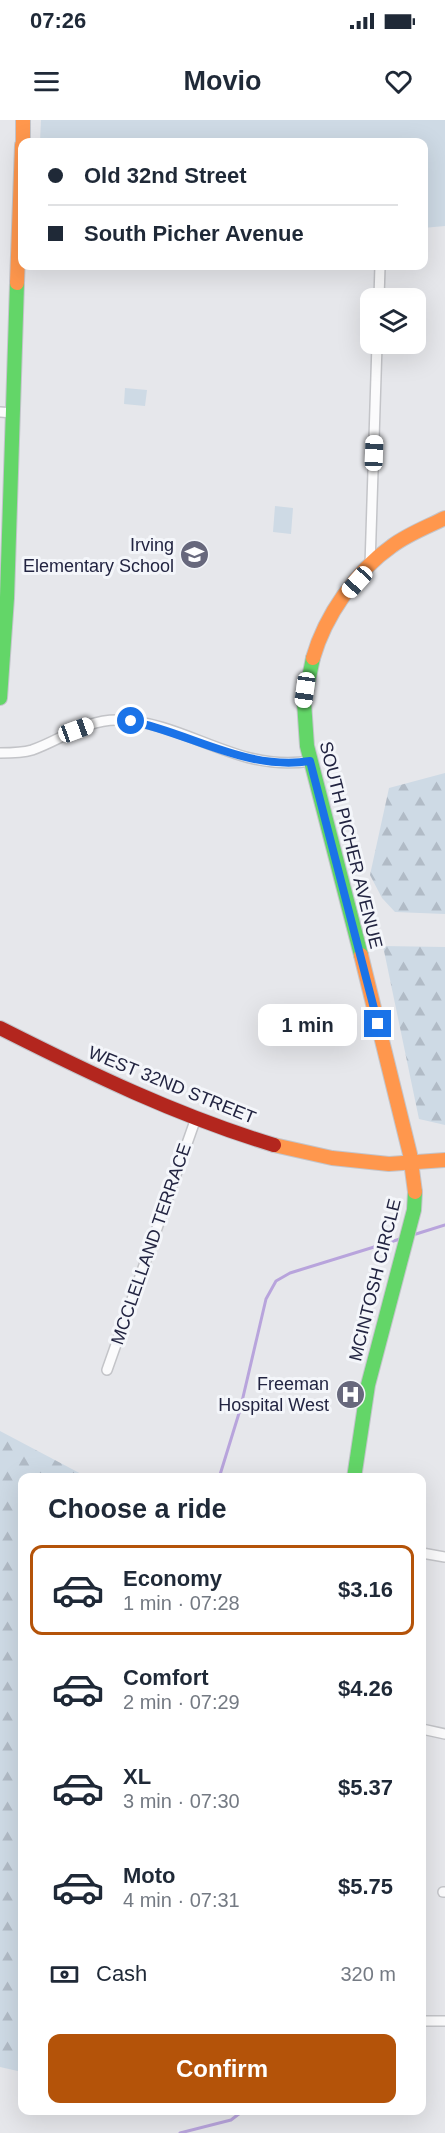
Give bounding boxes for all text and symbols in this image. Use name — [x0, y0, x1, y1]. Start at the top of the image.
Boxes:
text: 07:26 — [30, 8, 86, 33]
icon: menu — [30, 65, 63, 98]
icon: heart — [382, 65, 415, 98]
text: Movio — [184, 66, 262, 96]
text: Old 32nd Street — [84, 163, 247, 188]
text: South Picher Avenue — [84, 221, 304, 246]
map controls — [360, 288, 426, 354]
button: layers — [360, 288, 426, 354]
car — [364, 435, 384, 471]
place label: Irving Elementary School — [23, 535, 174, 576]
school or university icon: Irving Elementary School — [179, 539, 211, 571]
car — [338, 563, 376, 601]
car — [294, 671, 316, 709]
route start — [117, 707, 144, 734]
car — [56, 715, 96, 745]
street label: SOUTH PICHER AVENUE — [316, 739, 386, 951]
callout: 1 min — [258, 1003, 357, 1045]
route end — [364, 1010, 391, 1037]
text: 1 min — [281, 1014, 334, 1036]
street label: WEST 32ND STREET — [85, 1042, 259, 1128]
street label: MCCLELLAND TERRACE — [107, 1141, 195, 1347]
street label: MCINTOSH CIRCLE — [345, 1197, 405, 1363]
place label: Freeman Hospital West — [218, 1374, 329, 1415]
hospital icon: Freeman Hospital West — [334, 1378, 366, 1410]
text: Choose a ride — [48, 1494, 227, 1524]
icon: car — [51, 1563, 105, 1617]
text: Economy — [123, 1566, 222, 1591]
text: $3.16 — [338, 1577, 393, 1602]
text: 1 min · 07:28 — [123, 1592, 240, 1614]
icon: car — [51, 1662, 105, 1716]
text: Comfort — [123, 1665, 209, 1690]
text: $4.26 — [338, 1676, 393, 1701]
text: 2 min · 07:29 — [123, 1691, 240, 1713]
icon: car — [51, 1761, 105, 1815]
text: XL — [123, 1764, 151, 1789]
text: $5.37 — [338, 1775, 393, 1800]
text: 3 min · 07:30 — [123, 1790, 240, 1812]
icon: car — [51, 1860, 105, 1914]
text: Moto — [123, 1863, 176, 1888]
text: $5.75 — [338, 1874, 393, 1899]
text: 4 min · 07:31 — [123, 1889, 240, 1911]
icon: cash — [48, 1958, 81, 1991]
text: Cash — [96, 1961, 147, 1986]
text: 320 m — [340, 1963, 396, 1985]
button: Confirm — [48, 2034, 396, 2103]

